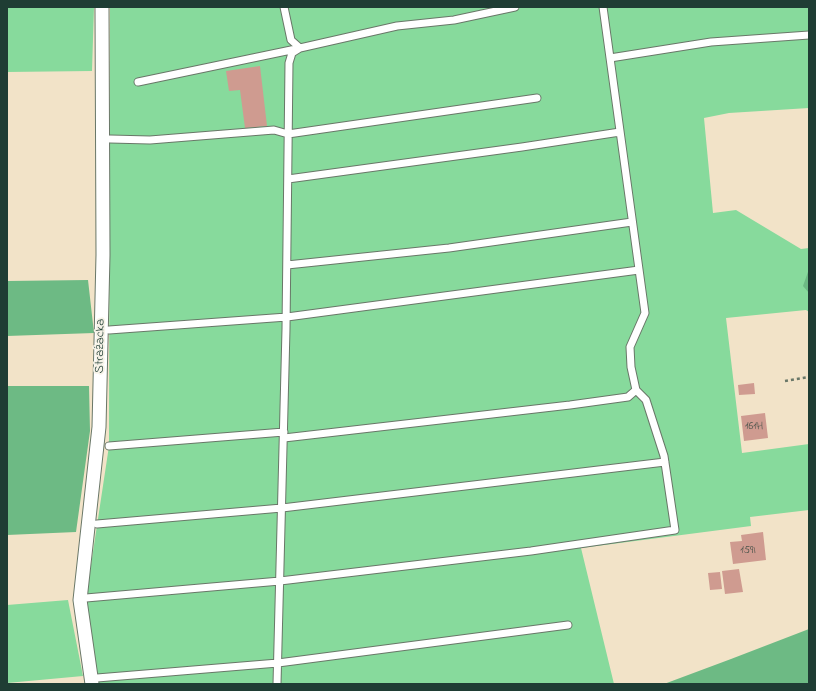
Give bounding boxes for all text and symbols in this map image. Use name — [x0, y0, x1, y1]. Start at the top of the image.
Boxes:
street label: Strażacka — [93, 319, 109, 373]
house number: 161H — [745, 420, 763, 434]
house number: 159I — [740, 544, 756, 558]

